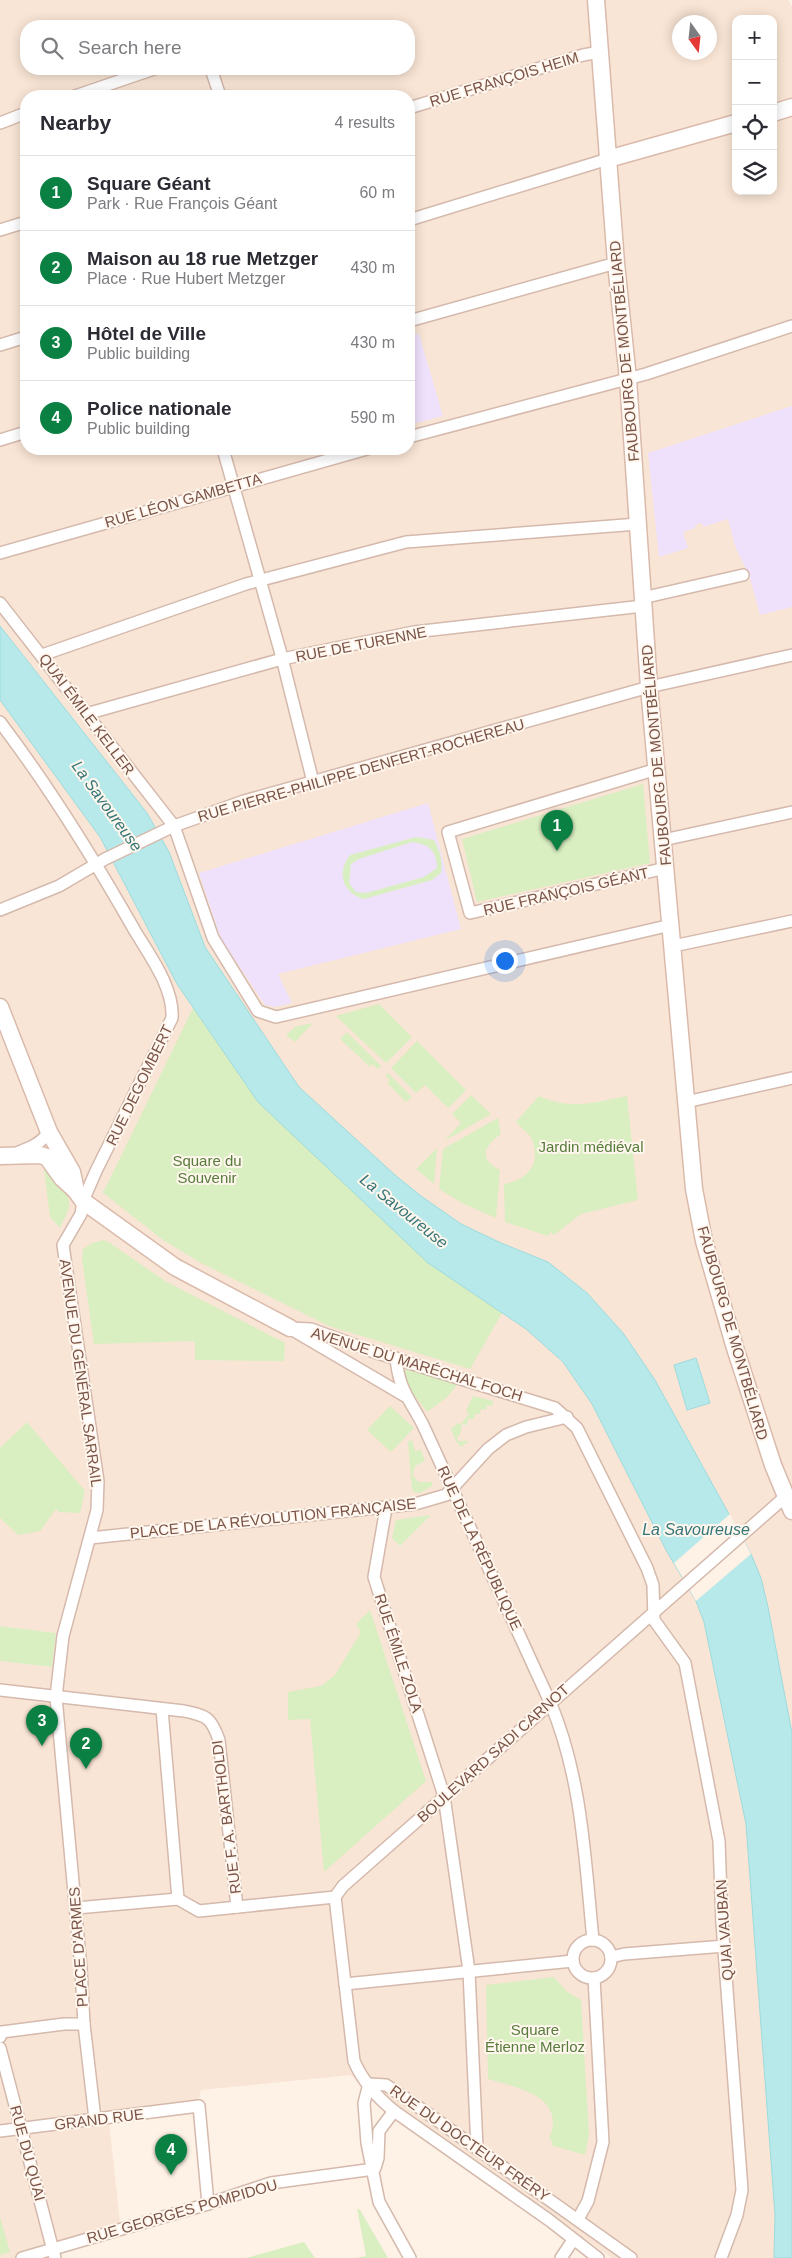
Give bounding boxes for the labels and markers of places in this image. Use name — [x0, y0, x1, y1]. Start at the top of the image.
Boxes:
pin: 1 — [541, 810, 573, 851]
pin: 3 — [26, 1705, 58, 1746]
pin: 2 — [70, 1728, 102, 1769]
pin: 4 — [155, 2134, 187, 2175]

